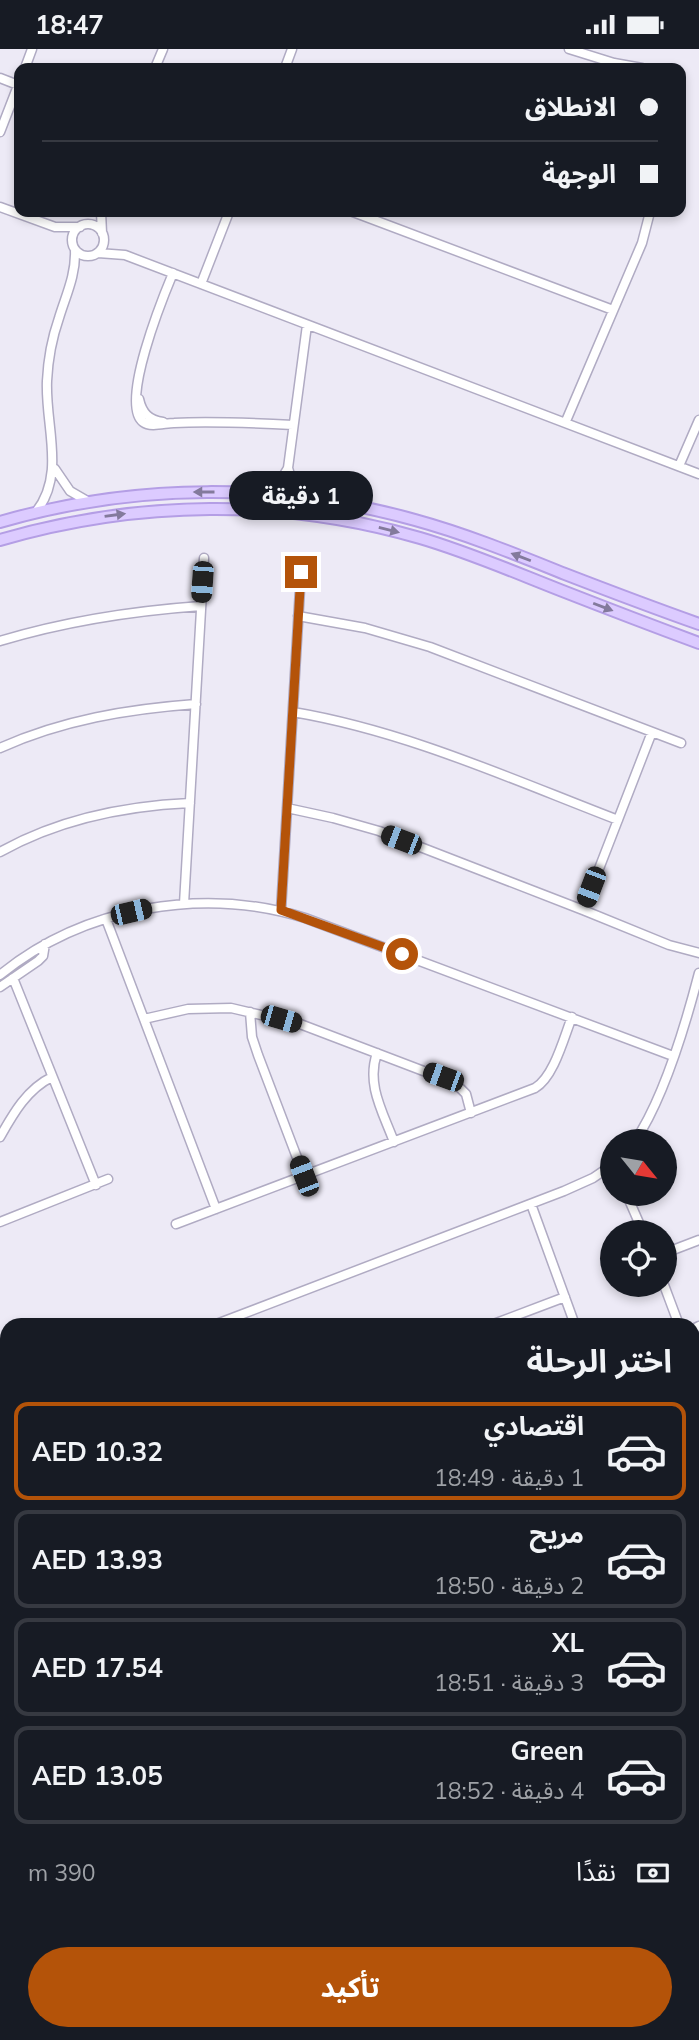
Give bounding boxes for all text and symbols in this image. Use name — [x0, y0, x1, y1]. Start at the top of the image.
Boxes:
text: 18:47 — [35, 8, 104, 41]
text: الانطلاق — [525, 90, 616, 123]
text: الوجهة — [542, 157, 616, 190]
callout: 1 دقيقة — [229, 470, 373, 519]
text: 1 دقيقة — [262, 481, 340, 510]
one-way arrow — [193, 487, 215, 498]
one-way arrow — [104, 509, 126, 520]
one-way arrow — [378, 525, 400, 536]
one-way arrow — [510, 551, 531, 562]
route end — [285, 556, 317, 588]
car — [191, 560, 214, 604]
one-way arrow — [592, 602, 613, 613]
car — [378, 823, 425, 857]
car — [574, 864, 609, 910]
car — [109, 897, 154, 927]
route start — [386, 938, 418, 970]
car — [258, 1003, 305, 1035]
car — [420, 1060, 467, 1094]
north arrow — [600, 1129, 677, 1206]
map controls — [600, 1129, 677, 1297]
car — [287, 1153, 322, 1199]
button: locate — [600, 1220, 677, 1297]
text: اختر الرحلة — [527, 1340, 672, 1380]
text: اقتصادي — [484, 1409, 584, 1442]
icon: car — [605, 1420, 668, 1483]
text: AED 10.32 — [32, 1435, 163, 1468]
text: 1 دقيقة · 18:49 — [434, 1463, 584, 1492]
text: مريح — [529, 1517, 584, 1550]
icon: car — [605, 1528, 668, 1591]
text: AED 13.93 — [32, 1543, 163, 1576]
text: 2 دقيقة · 18:50 — [434, 1571, 584, 1600]
text: XL — [552, 1626, 584, 1659]
icon: car — [605, 1636, 668, 1699]
text: AED 17.54 — [32, 1651, 163, 1684]
text: 3 دقيقة · 18:51 — [434, 1668, 584, 1697]
text: Green — [511, 1734, 584, 1767]
icon: car — [605, 1744, 668, 1807]
text: AED 13.05 — [32, 1759, 163, 1792]
text: 4 دقيقة · 18:52 — [434, 1776, 584, 1805]
icon: cash — [634, 1854, 672, 1892]
text: نقدًا — [576, 1855, 616, 1888]
text: 390 m — [28, 1858, 96, 1887]
button: تأكيد — [28, 1947, 672, 2027]

